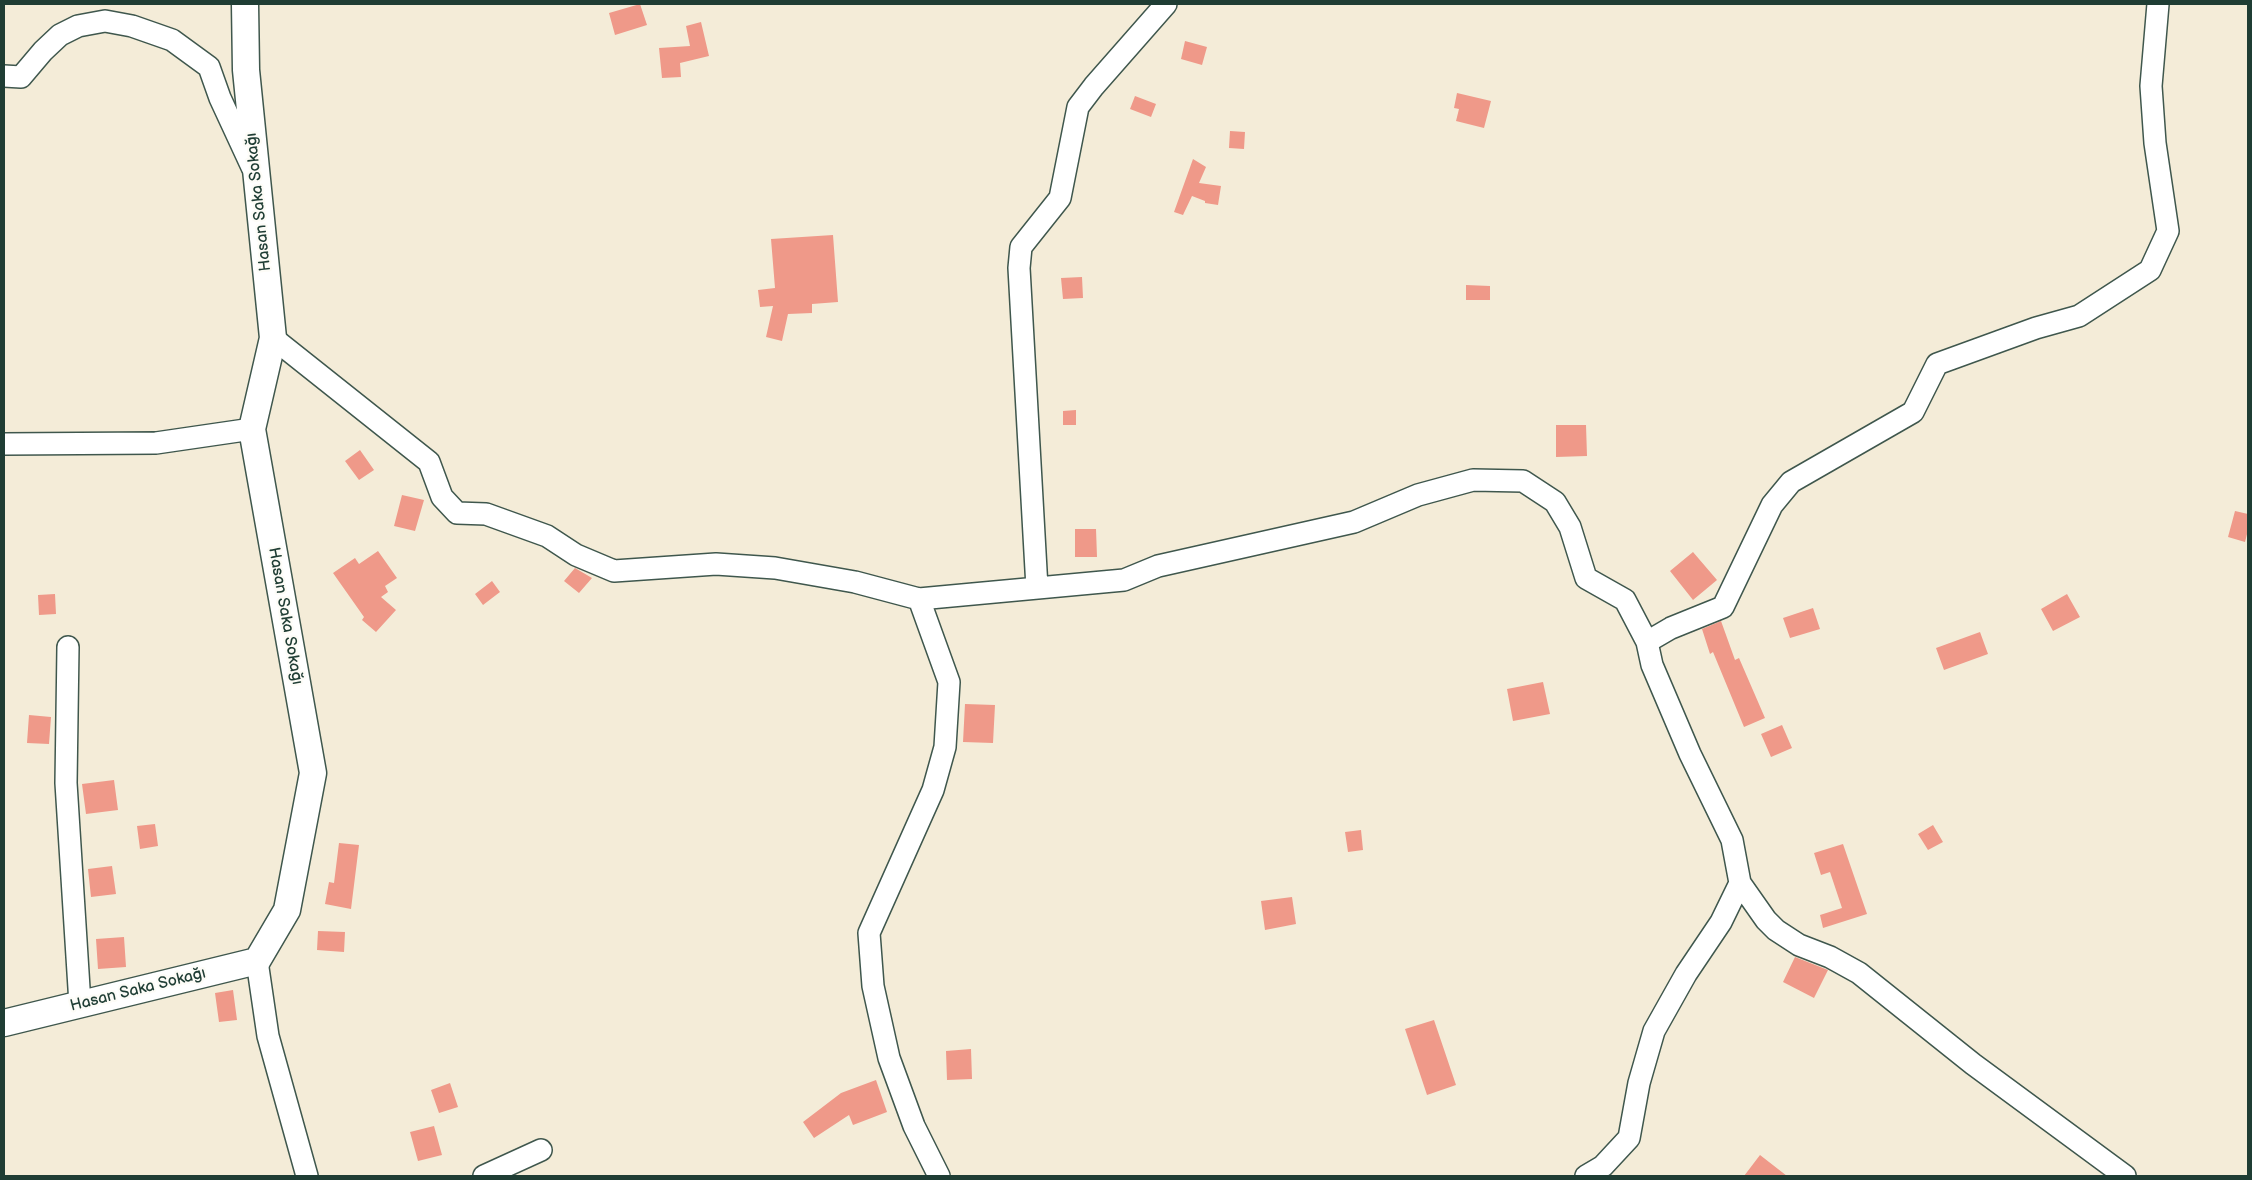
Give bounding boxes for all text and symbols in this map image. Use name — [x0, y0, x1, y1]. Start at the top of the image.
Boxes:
street label: Hasan Saka Sokağı — [242, 132, 276, 272]
street label: Hasan Saka Sokağı — [263, 546, 307, 686]
street label: Hasan Saka Sokağı — [68, 964, 208, 1016]

